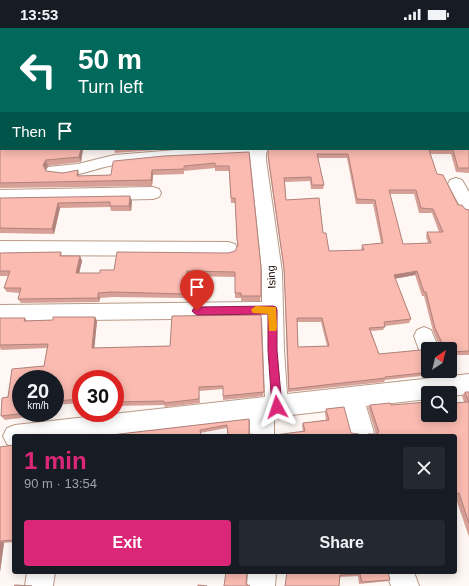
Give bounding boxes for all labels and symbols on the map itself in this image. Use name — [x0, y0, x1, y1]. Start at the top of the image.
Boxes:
street label: Ising — [264, 265, 278, 289]
pin — [180, 270, 214, 311]
north arrow — [421, 342, 457, 378]
speed limit sign: 30 — [72, 370, 124, 422]
position arrow — [256, 386, 298, 428]

